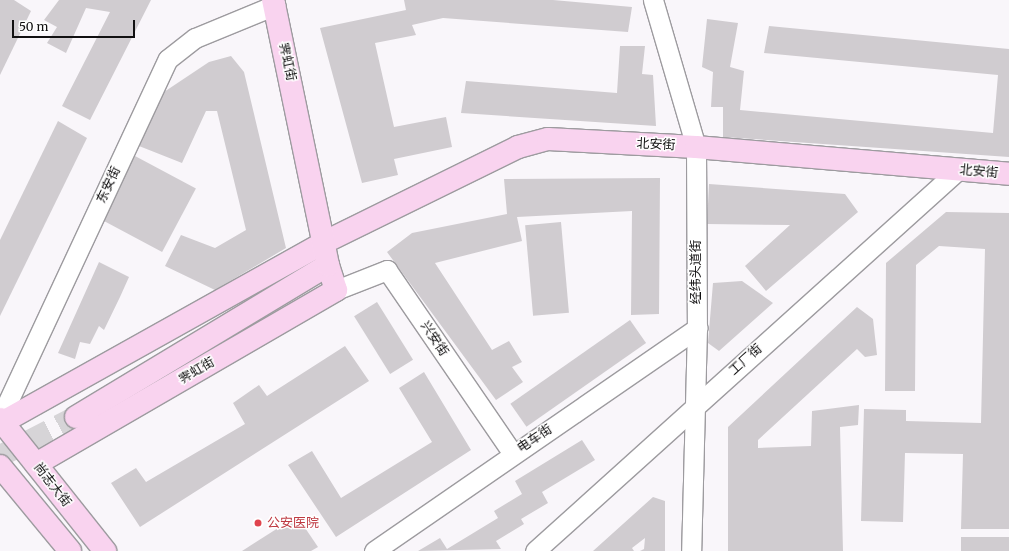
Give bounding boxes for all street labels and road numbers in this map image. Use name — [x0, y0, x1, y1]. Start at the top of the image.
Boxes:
street label: 霁虹街 — [275, 41, 299, 83]
street label: 北安街 — [636, 136, 676, 154]
street label: 北安街 — [959, 163, 999, 181]
street label: 东安街 — [94, 164, 124, 206]
street label: 经纬头道街 — [688, 240, 704, 304]
street label: 兴安街 — [417, 318, 451, 360]
street label: 工厂街 — [726, 341, 766, 379]
street label: 霁虹街 — [176, 354, 218, 388]
street label: 电车街 — [514, 422, 556, 456]
street label: 尚志大街 — [30, 460, 74, 510]

